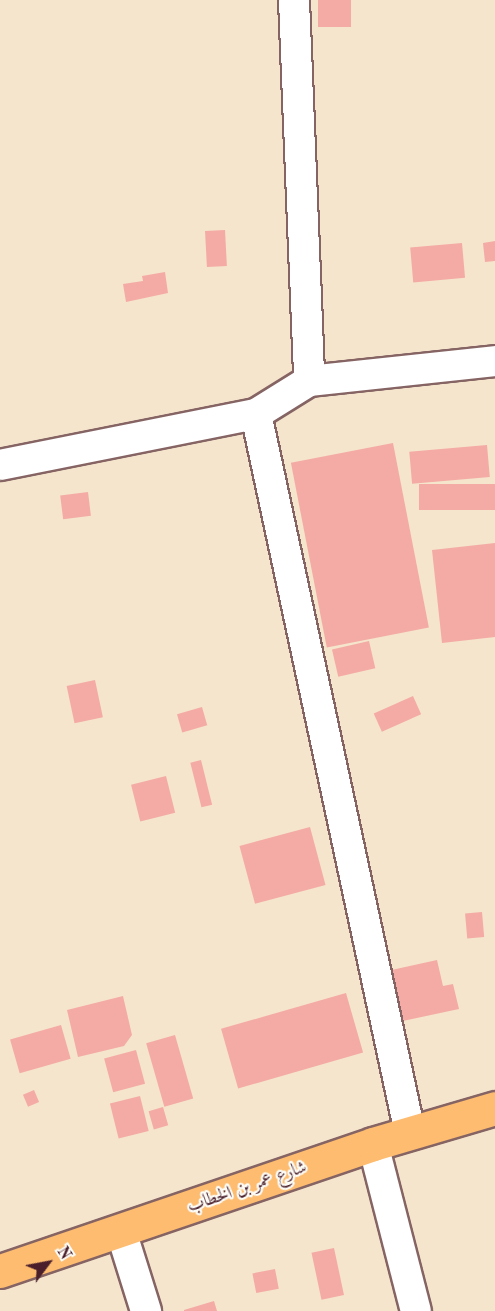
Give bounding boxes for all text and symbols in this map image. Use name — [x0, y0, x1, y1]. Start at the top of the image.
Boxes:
street label: شارع عمر بن الخطاب — [185, 1156, 309, 1218]
north arrow — [18, 1233, 78, 1293]
text: N — [53, 1244, 73, 1263]

